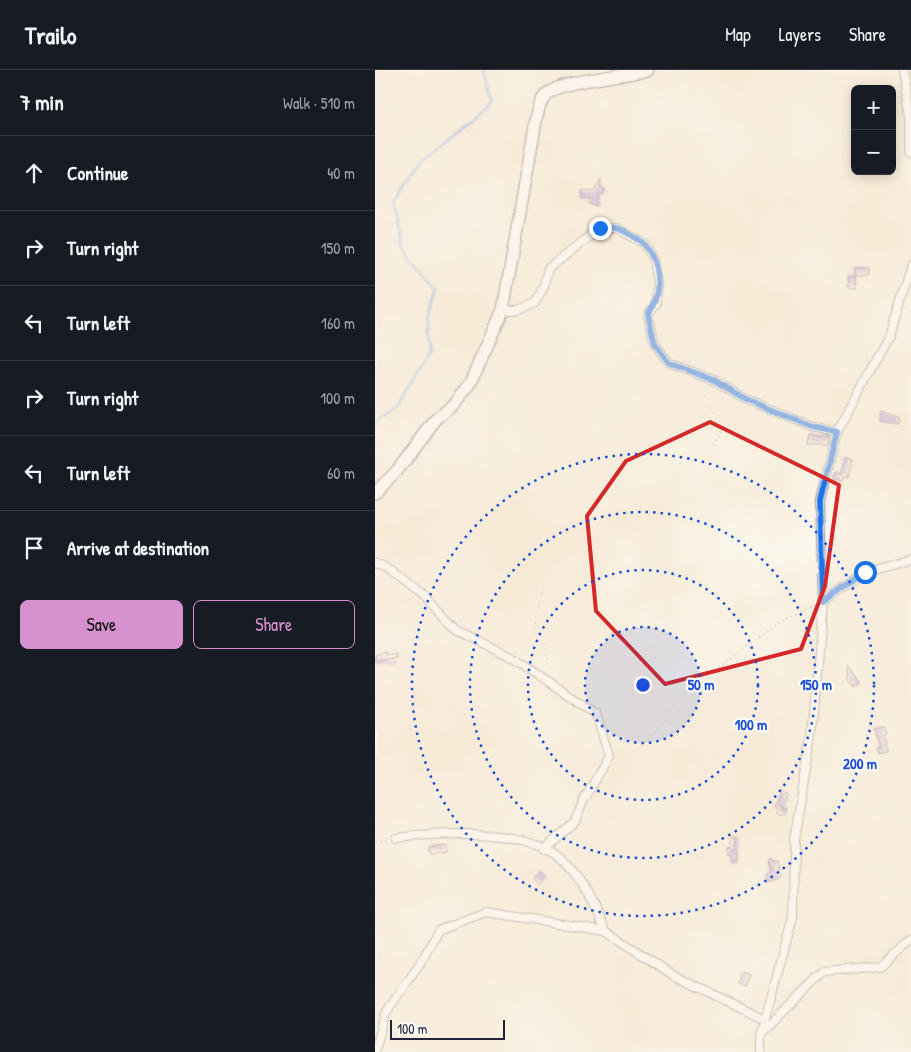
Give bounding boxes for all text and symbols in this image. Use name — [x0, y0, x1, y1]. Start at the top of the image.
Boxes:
text: Trailo — [25, 19, 76, 51]
text: Map — [725, 22, 751, 47]
text: Layers — [779, 22, 821, 47]
text: Share — [849, 22, 886, 47]
map controls — [851, 85, 896, 175]
button: + — [851, 85, 896, 130]
text: 7 min — [20, 88, 64, 117]
text: Walk · 510 m — [283, 92, 355, 114]
button: − — [851, 130, 896, 175]
icon: ahead — [20, 159, 48, 187]
text: Continue — [67, 160, 128, 186]
text: 40 m — [327, 162, 355, 184]
route end — [589, 217, 612, 240]
icon: right — [20, 234, 48, 262]
text: Turn right — [67, 235, 138, 261]
text: 150 m — [321, 237, 355, 259]
icon: left — [20, 309, 48, 337]
text: Turn left — [67, 310, 130, 336]
text: 160 m — [321, 312, 355, 334]
icon: right — [20, 384, 48, 412]
text: Turn right — [67, 385, 138, 411]
text: 100 m — [320, 387, 355, 409]
icon: left — [20, 459, 48, 487]
text: Turn left — [67, 460, 130, 486]
text: 60 m — [327, 462, 355, 484]
icon: arrive — [20, 534, 48, 562]
text: Arrive at destination — [67, 535, 209, 561]
route start — [854, 561, 877, 584]
button: Save — [20, 600, 183, 649]
button: Share — [193, 600, 355, 649]
text: 50 m — [688, 674, 714, 695]
text: 150 m — [800, 674, 832, 695]
centre of rings — [634, 676, 652, 694]
text: 100 m — [735, 714, 767, 735]
text: 200 m — [843, 753, 877, 774]
scale bar — [390, 1017, 505, 1040]
text: 100 m — [397, 1019, 427, 1038]

